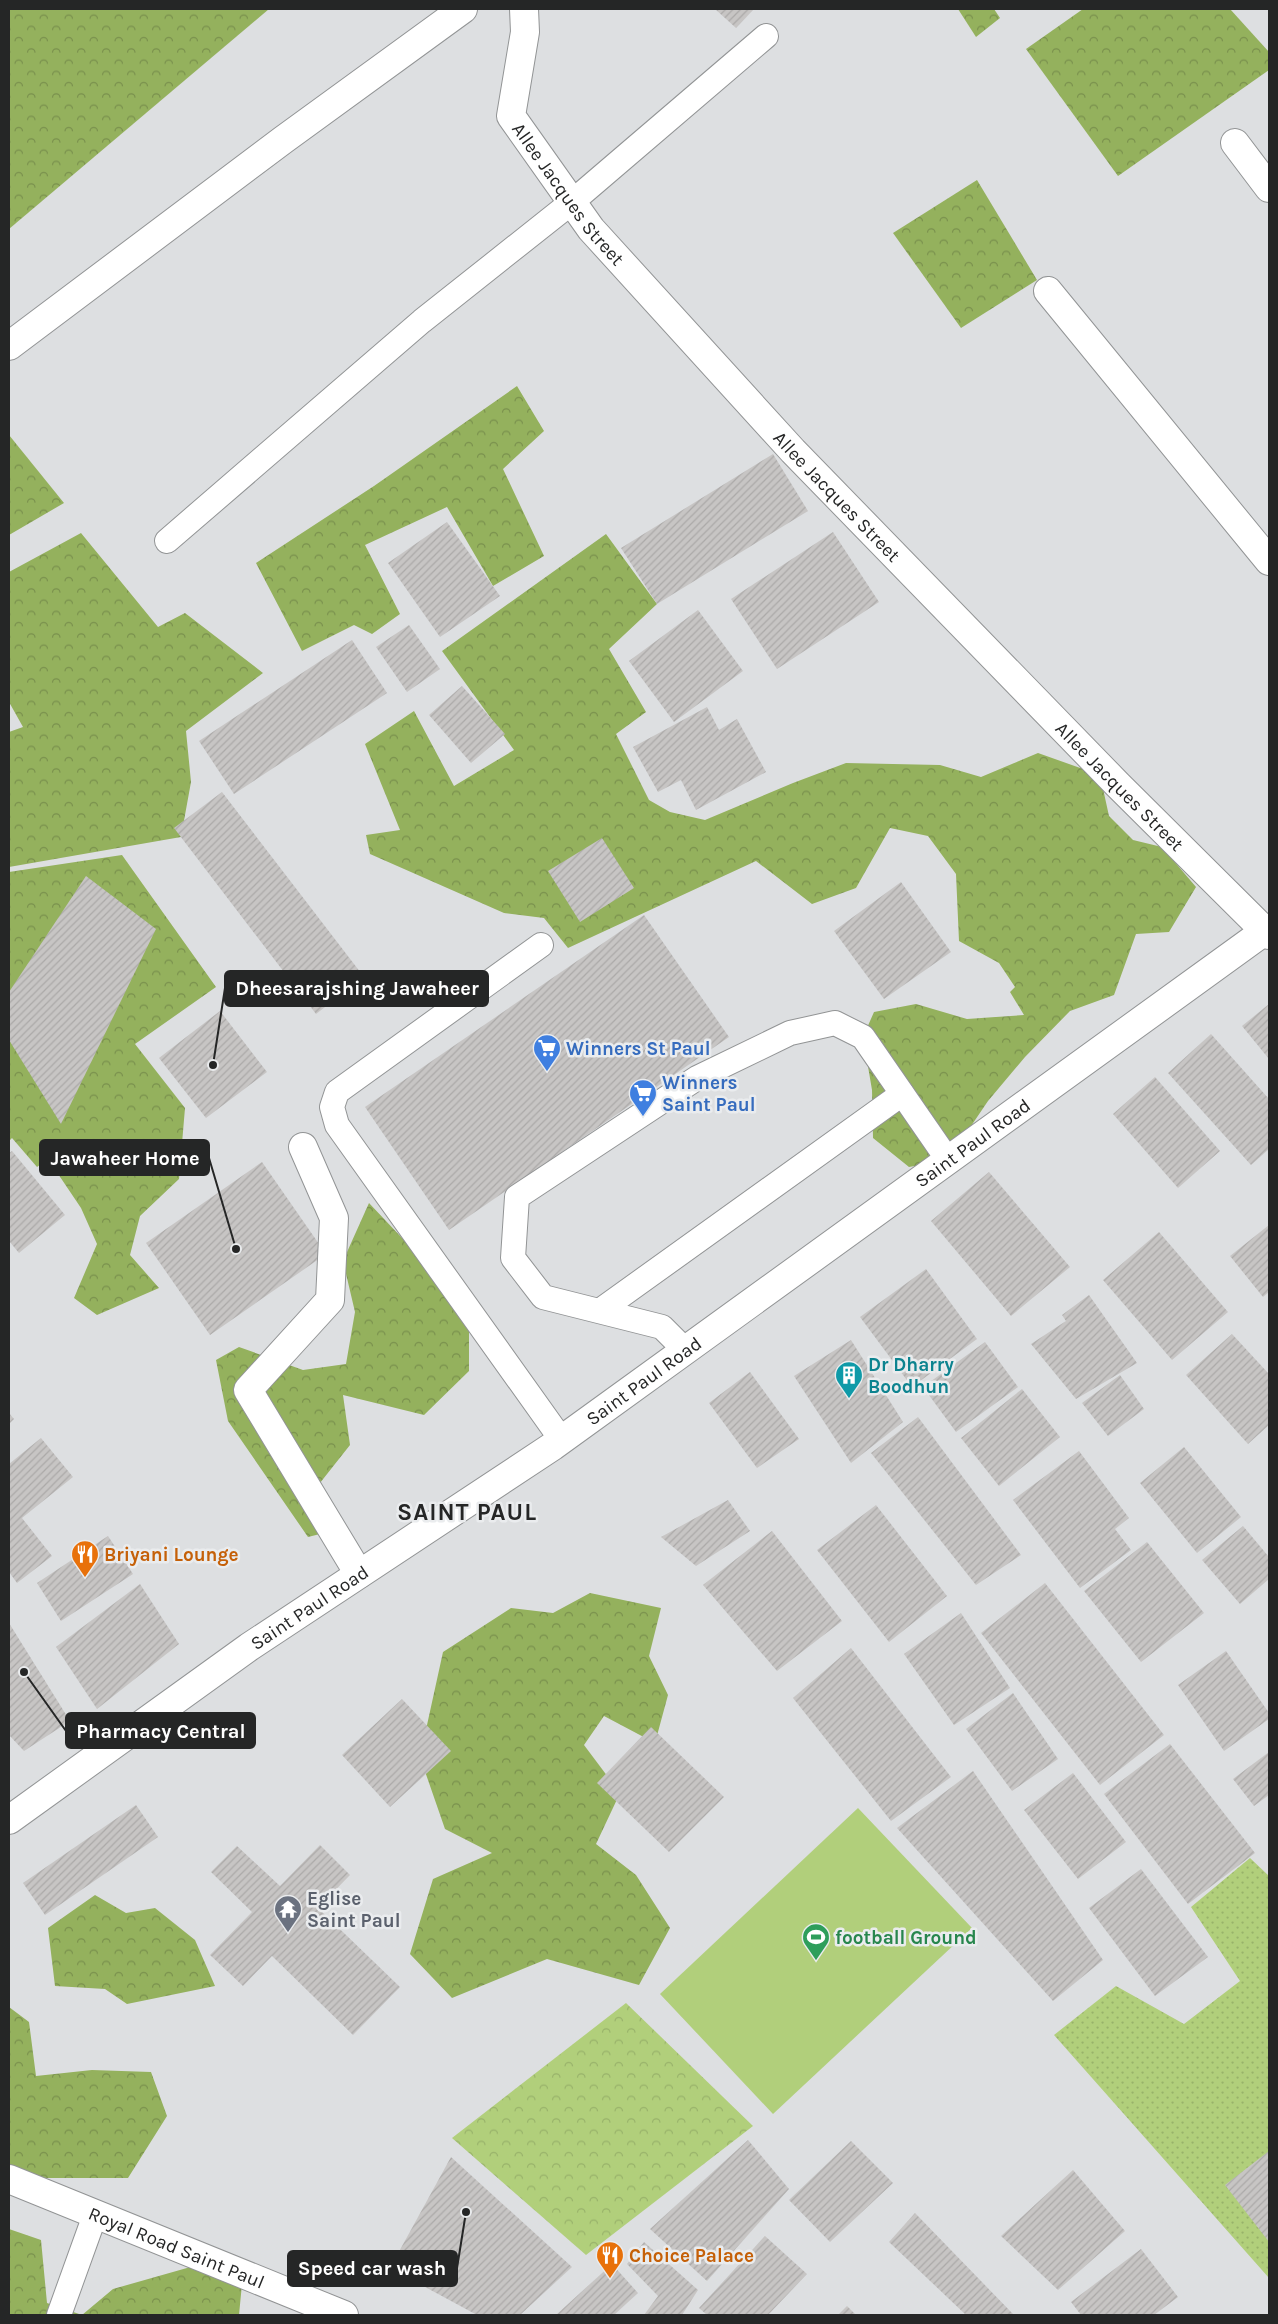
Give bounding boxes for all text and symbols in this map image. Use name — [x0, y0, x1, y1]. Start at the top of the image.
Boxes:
street label: Allee Jacques Street — [507, 119, 628, 270]
street label: Allee Jacques Street — [769, 427, 904, 567]
street label: Allee Jacques Street — [1051, 718, 1188, 856]
callout: Dheesarajshing Jawaheer — [225, 971, 488, 1006]
text: Dheesarajshing Jawaheer — [235, 977, 479, 1000]
supermarket icon: Winners St Paul — [532, 1033, 562, 1072]
place label: Winners St Paul — [566, 1038, 711, 1060]
place label: Winners Saint Paul — [662, 1072, 755, 1116]
supermarket icon: Winners Saint Paul — [628, 1078, 658, 1117]
street label: Saint Paul Road — [911, 1094, 1035, 1192]
callout: Jawaheer Home — [40, 1140, 209, 1175]
text: Jawaheer Home — [50, 1147, 200, 1170]
street label: Saint Paul Road — [582, 1332, 706, 1430]
place label: Dr Dharry Boodhun — [868, 1354, 954, 1398]
building icon: Dr Dharry Boodhun — [834, 1360, 864, 1399]
district label: SAINT PAUL — [397, 1498, 537, 1526]
restaurant icon: Briyani Lounge — [70, 1539, 100, 1578]
place label: Briyani Lounge — [104, 1544, 239, 1566]
street label: Saint Paul Road — [247, 1561, 373, 1655]
callout: Pharmacy Central — [66, 1713, 255, 1748]
text: Pharmacy Central — [76, 1720, 246, 1743]
place label: Eglise Saint Paul — [307, 1888, 400, 1932]
temple icon: Eglise Saint Paul — [273, 1894, 303, 1933]
sports icon: football Ground — [801, 1922, 831, 1961]
place label: football Ground — [835, 1927, 977, 1949]
street label: Royal Road Saint Paul — [85, 2202, 268, 2294]
restaurant icon: Choice Palace — [595, 2240, 625, 2279]
place label: Choice Palace — [629, 2245, 754, 2267]
callout: Speed car wash — [288, 2251, 457, 2286]
text: Speed car wash — [298, 2257, 446, 2280]

